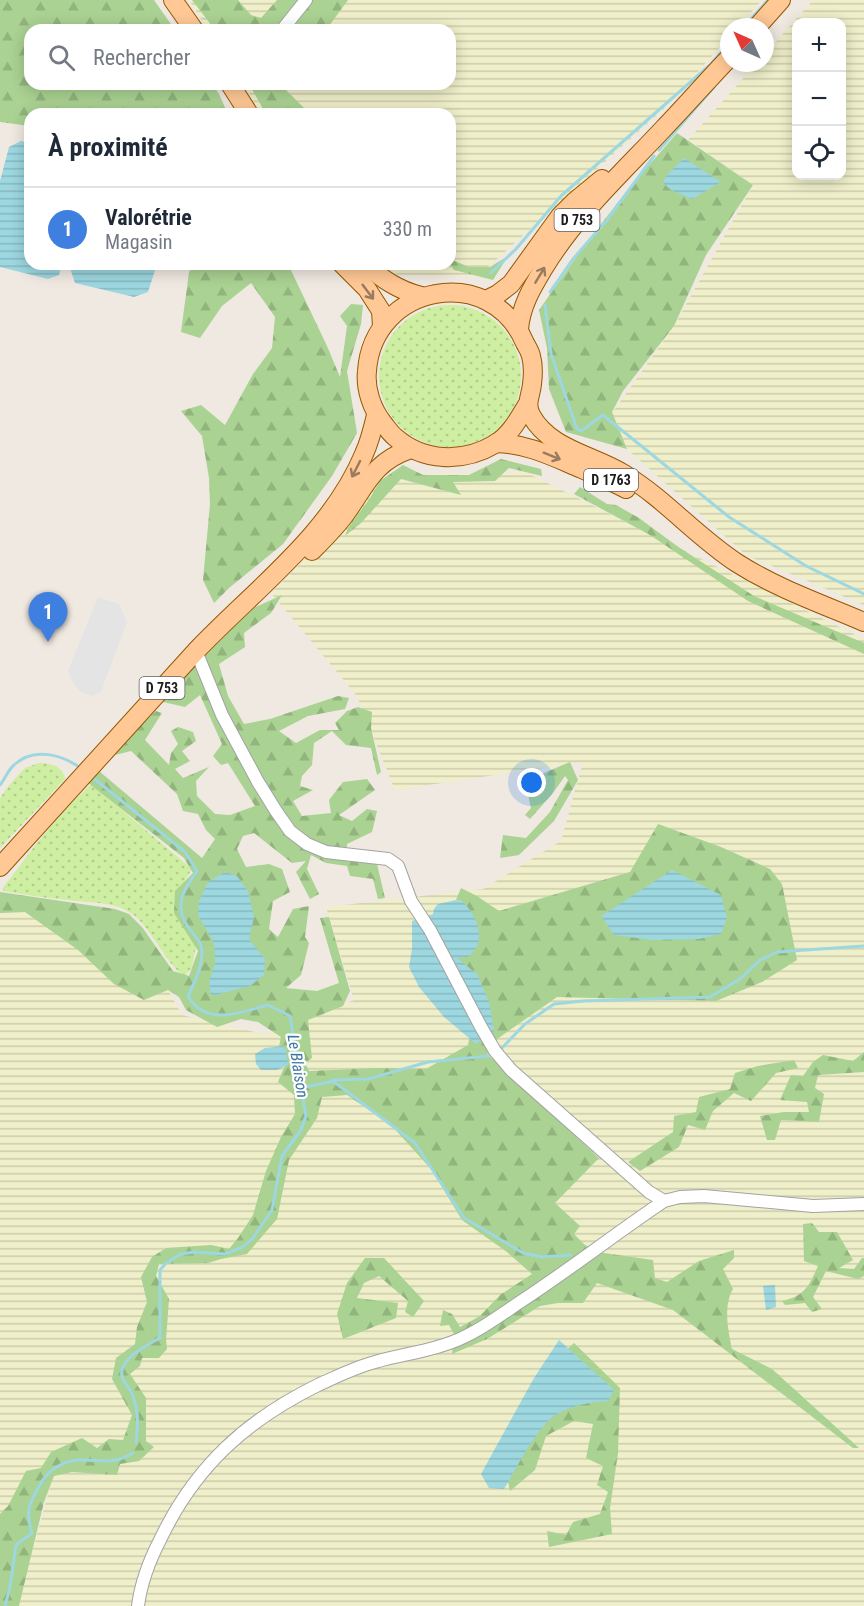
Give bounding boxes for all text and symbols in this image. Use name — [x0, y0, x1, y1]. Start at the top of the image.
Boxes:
north arrow — [720, 18, 774, 72]
map controls — [792, 18, 846, 180]
button: + — [792, 18, 846, 72]
search box — [24, 24, 456, 90]
icon: search — [45, 41, 78, 74]
text: Rechercher — [93, 45, 190, 70]
button: − — [792, 72, 846, 126]
button: locate — [792, 126, 846, 180]
text: À proximité — [48, 132, 168, 162]
text: Valorétrie — [105, 205, 192, 230]
road number: D 753 — [554, 209, 600, 231]
text: 1 — [62, 217, 73, 241]
text: 330 m — [383, 217, 432, 241]
text: Magasin — [105, 230, 173, 254]
one-way arrow — [534, 267, 546, 284]
one-way arrow — [361, 284, 374, 300]
one-way arrow — [543, 451, 561, 462]
one-way arrow — [350, 460, 362, 478]
road number: D 1763 — [584, 469, 638, 491]
pin: 1 — [28, 592, 68, 642]
road number: D 753 — [140, 677, 184, 699]
your location — [517, 768, 546, 797]
water label: Le Blaison — [284, 1033, 312, 1099]

